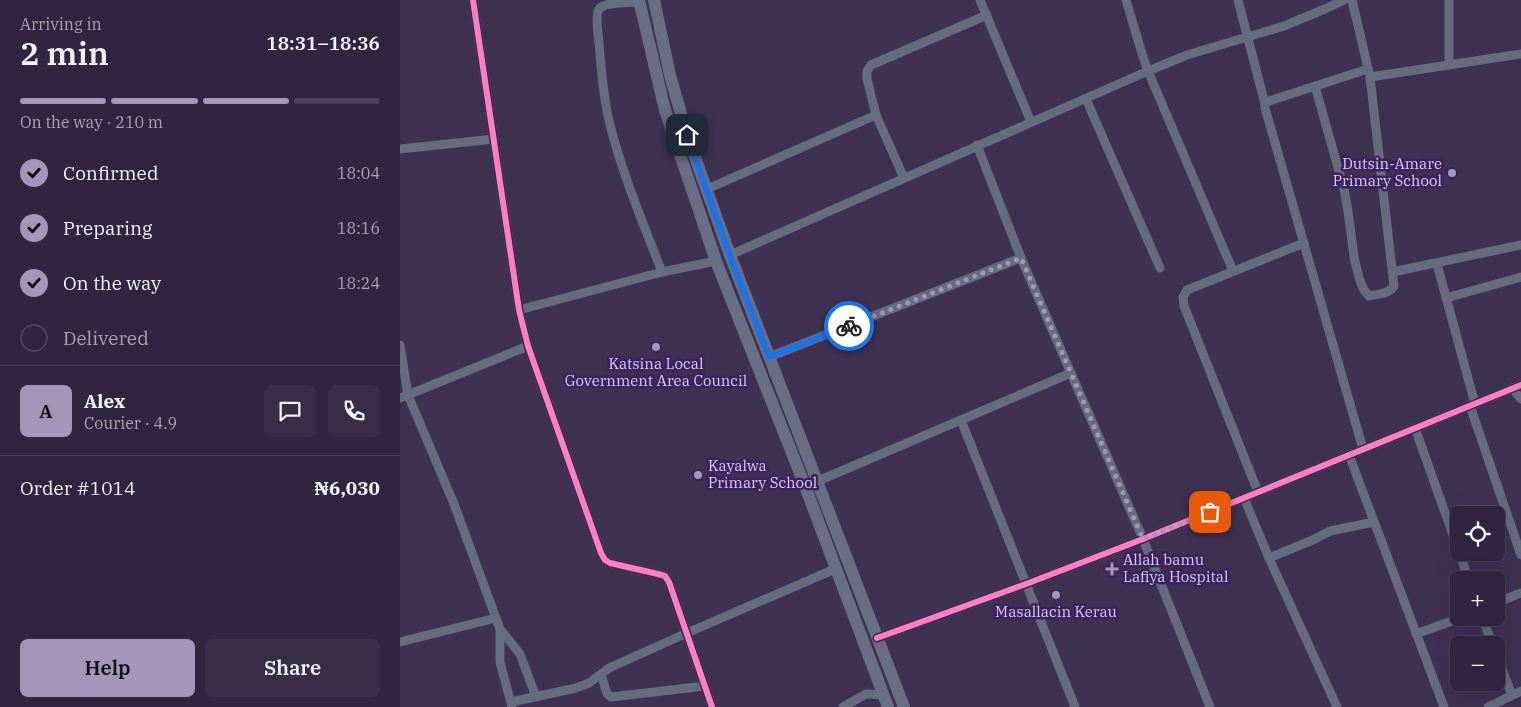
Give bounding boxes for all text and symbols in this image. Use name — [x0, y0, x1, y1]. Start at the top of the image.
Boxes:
text: Arriving in — [20, 14, 102, 34]
text: 18:31–18:36 — [266, 31, 380, 55]
text: 2 min — [20, 32, 109, 74]
text: On the way · 210 m — [20, 112, 163, 132]
pin — [666, 114, 708, 156]
icon: home — [673, 121, 701, 149]
place label: Dutsin-Amare Primary School — [1333, 154, 1442, 190]
icon: check — [20, 159, 48, 187]
text: Confirmed — [63, 161, 158, 185]
text: 18:04 — [337, 163, 380, 183]
marker: Dutsin-Amare Primary School — [1446, 167, 1458, 179]
icon: check — [20, 214, 48, 242]
text: Preparing — [63, 216, 152, 240]
text: 18:16 — [337, 218, 380, 238]
icon: check — [20, 269, 48, 297]
text: On the way — [63, 271, 161, 295]
text: 18:24 — [337, 273, 380, 293]
courier — [824, 301, 874, 351]
icon: bike — [835, 312, 863, 340]
text: Delivered — [63, 326, 149, 350]
marker: Katsina Local Government Area Council — [650, 341, 662, 353]
place label: Katsina Local Government Area Council — [565, 354, 747, 390]
button: chat — [264, 385, 316, 437]
button: phone — [328, 385, 380, 437]
text: Alex — [84, 389, 125, 413]
text: A — [39, 399, 53, 423]
text: Courier · 4.9 — [84, 413, 177, 433]
place label: Kayalwa Primary School — [708, 456, 817, 492]
marker: Kayalwa Primary School — [692, 469, 704, 481]
text: Order #1014 — [20, 476, 135, 500]
text: ₦6,030 — [314, 476, 380, 500]
pin — [1189, 491, 1231, 533]
icon: bag — [1196, 498, 1224, 526]
map controls — [1450, 506, 1505, 691]
button: locate — [1450, 506, 1505, 561]
place label: Allah bamu Lafiya Hospital — [1123, 550, 1229, 586]
marker: Allah bamu Lafiya Hospital — [1105, 562, 1119, 576]
button: + — [1450, 571, 1505, 626]
marker: Masallacin Kerau — [1050, 589, 1062, 601]
place label: Masallacin Kerau — [995, 602, 1117, 621]
button: − — [1450, 636, 1505, 691]
button: Help — [20, 639, 195, 697]
button: Share — [205, 639, 380, 697]

